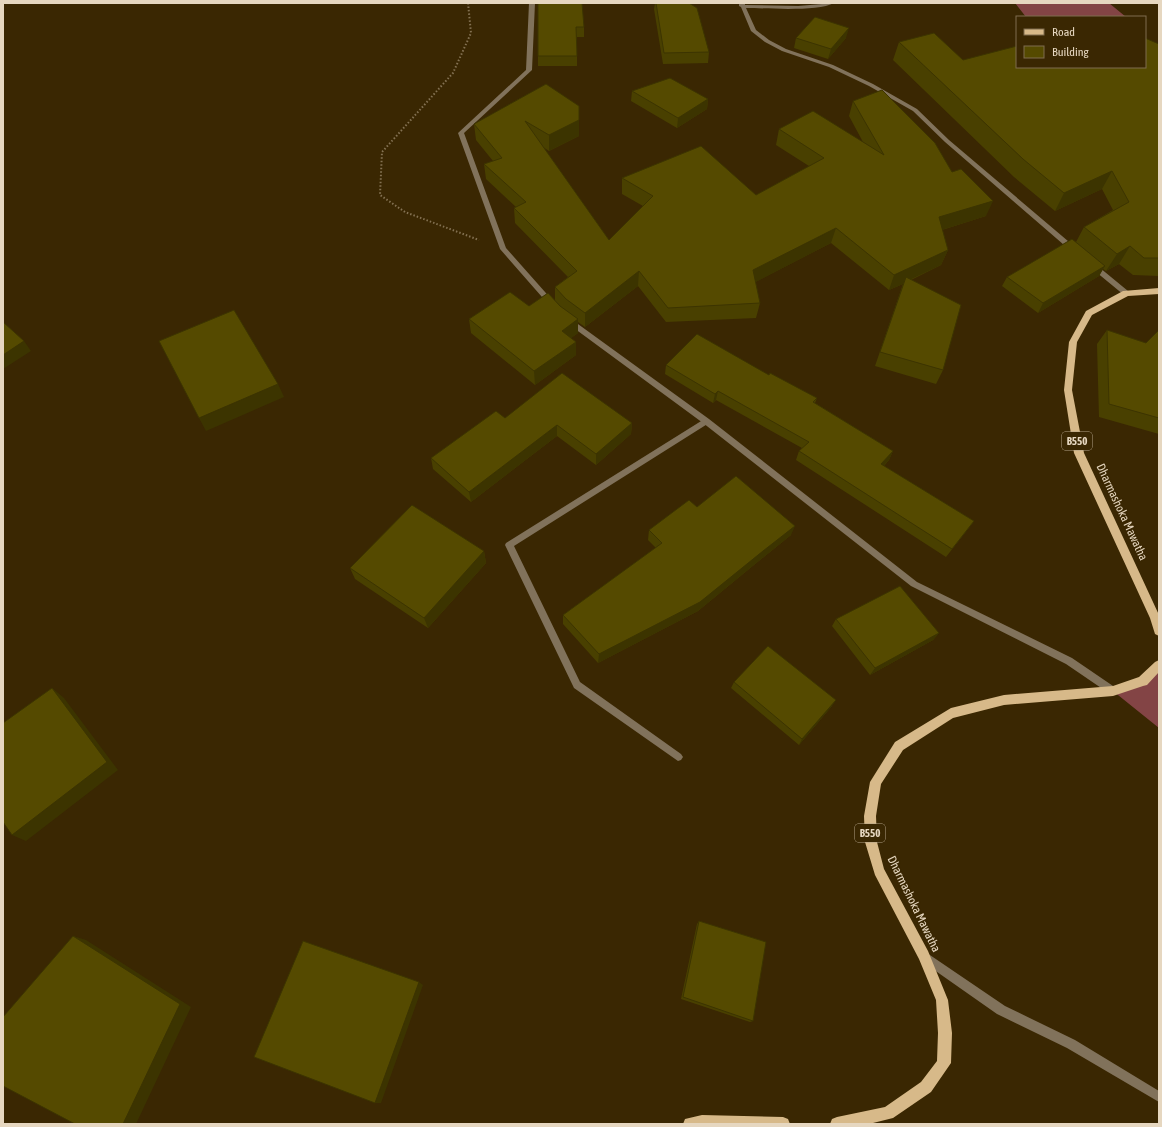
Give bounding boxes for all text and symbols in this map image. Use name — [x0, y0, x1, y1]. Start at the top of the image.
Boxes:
legend — [1016, 16, 1146, 68]
text: Road — [1052, 25, 1075, 39]
text: Building — [1052, 45, 1090, 59]
road number: B550 — [1062, 432, 1092, 450]
street label: Dharmashoka Mawatha — [1093, 461, 1151, 563]
road number: B550 — [855, 824, 885, 842]
street label: Dharmashoka Mawatha — [885, 854, 943, 954]

